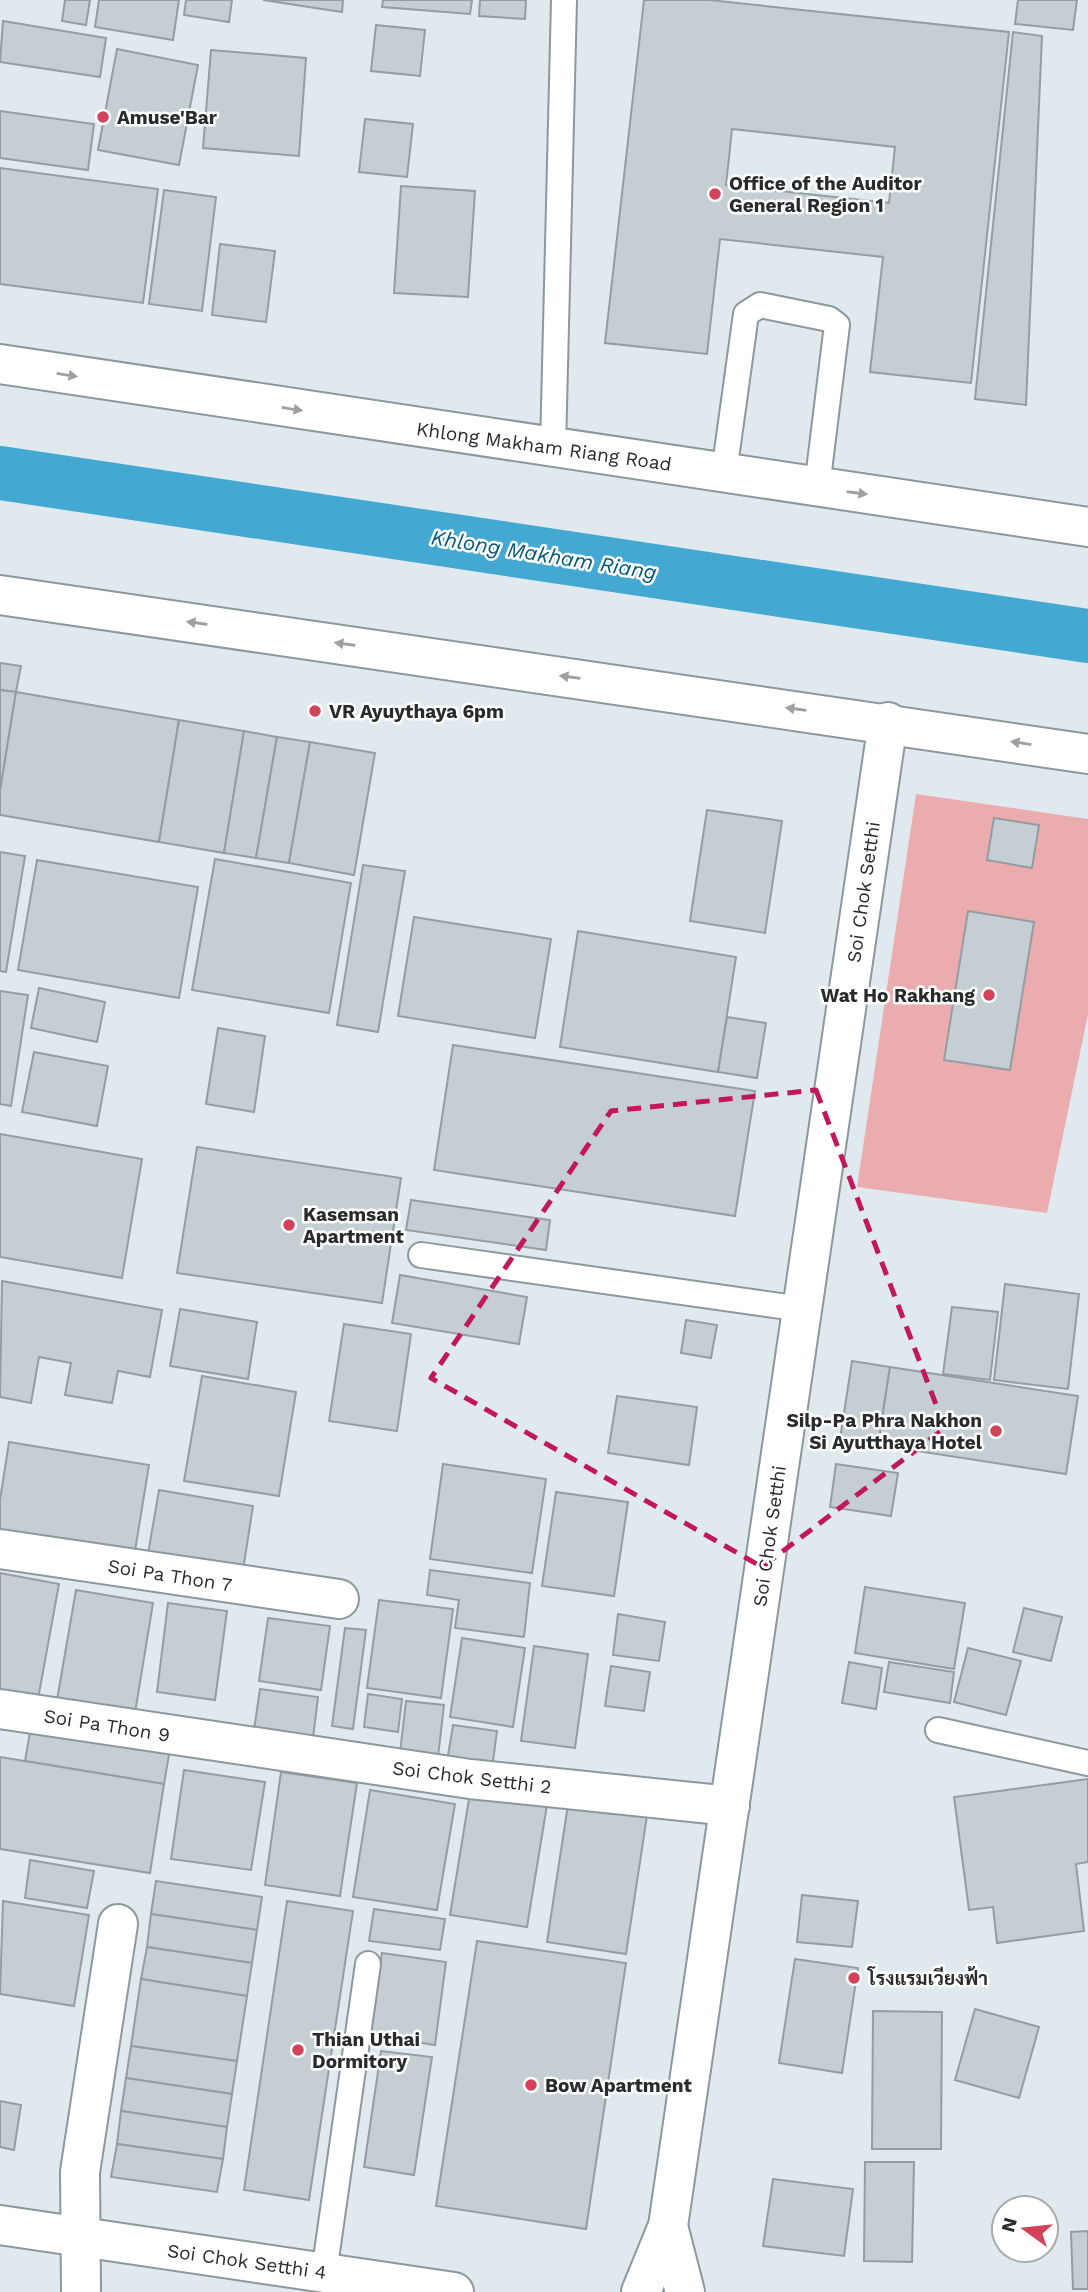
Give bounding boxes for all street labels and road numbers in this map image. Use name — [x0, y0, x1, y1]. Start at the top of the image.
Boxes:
street label: Khlong Makham Riang Road — [415, 417, 673, 476]
street label: Soi Chok Setthi — [842, 820, 885, 964]
street label: Soi Chok Setthi — [748, 1464, 791, 1608]
street label: Soi Pa Thon 7 — [106, 1554, 234, 1597]
street label: Soi Pa Thon 9 — [42, 1704, 172, 1747]
street label: Soi Chok Setthi 2 — [391, 1756, 553, 1799]
street label: Soi Chok Setthi 4 — [166, 2239, 328, 2284]

